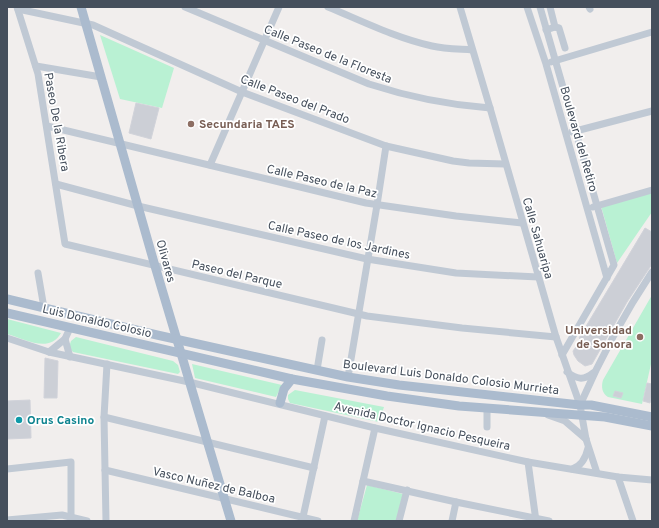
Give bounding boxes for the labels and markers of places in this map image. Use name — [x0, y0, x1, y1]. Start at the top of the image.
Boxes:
place label: Secundaria TAES — [199, 117, 295, 133]
marker: Secundaria TAES — [186, 119, 196, 129]
place label: Universidad de Sonora — [565, 323, 632, 353]
marker: Universidad de Sonora — [635, 332, 645, 342]
place label: Orus Casino — [27, 413, 95, 429]
marker: Orus Casino — [14, 415, 24, 425]

